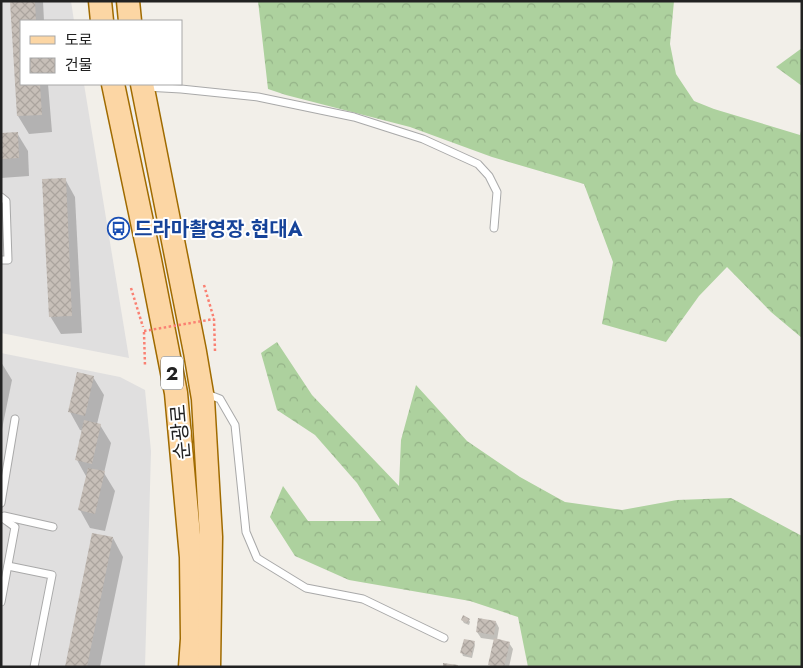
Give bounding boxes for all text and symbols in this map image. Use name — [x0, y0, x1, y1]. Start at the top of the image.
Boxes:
legend — [20, 20, 182, 85]
text: 도로 — [65, 29, 93, 51]
text: 건물 — [65, 54, 93, 76]
place label: 드라마촬영장.현대A — [134, 215, 303, 244]
bus stop icon: 드라마촬영장.현대A — [106, 217, 130, 241]
road number: 2 — [161, 356, 183, 389]
street label: 순광로 — [164, 403, 197, 461]

